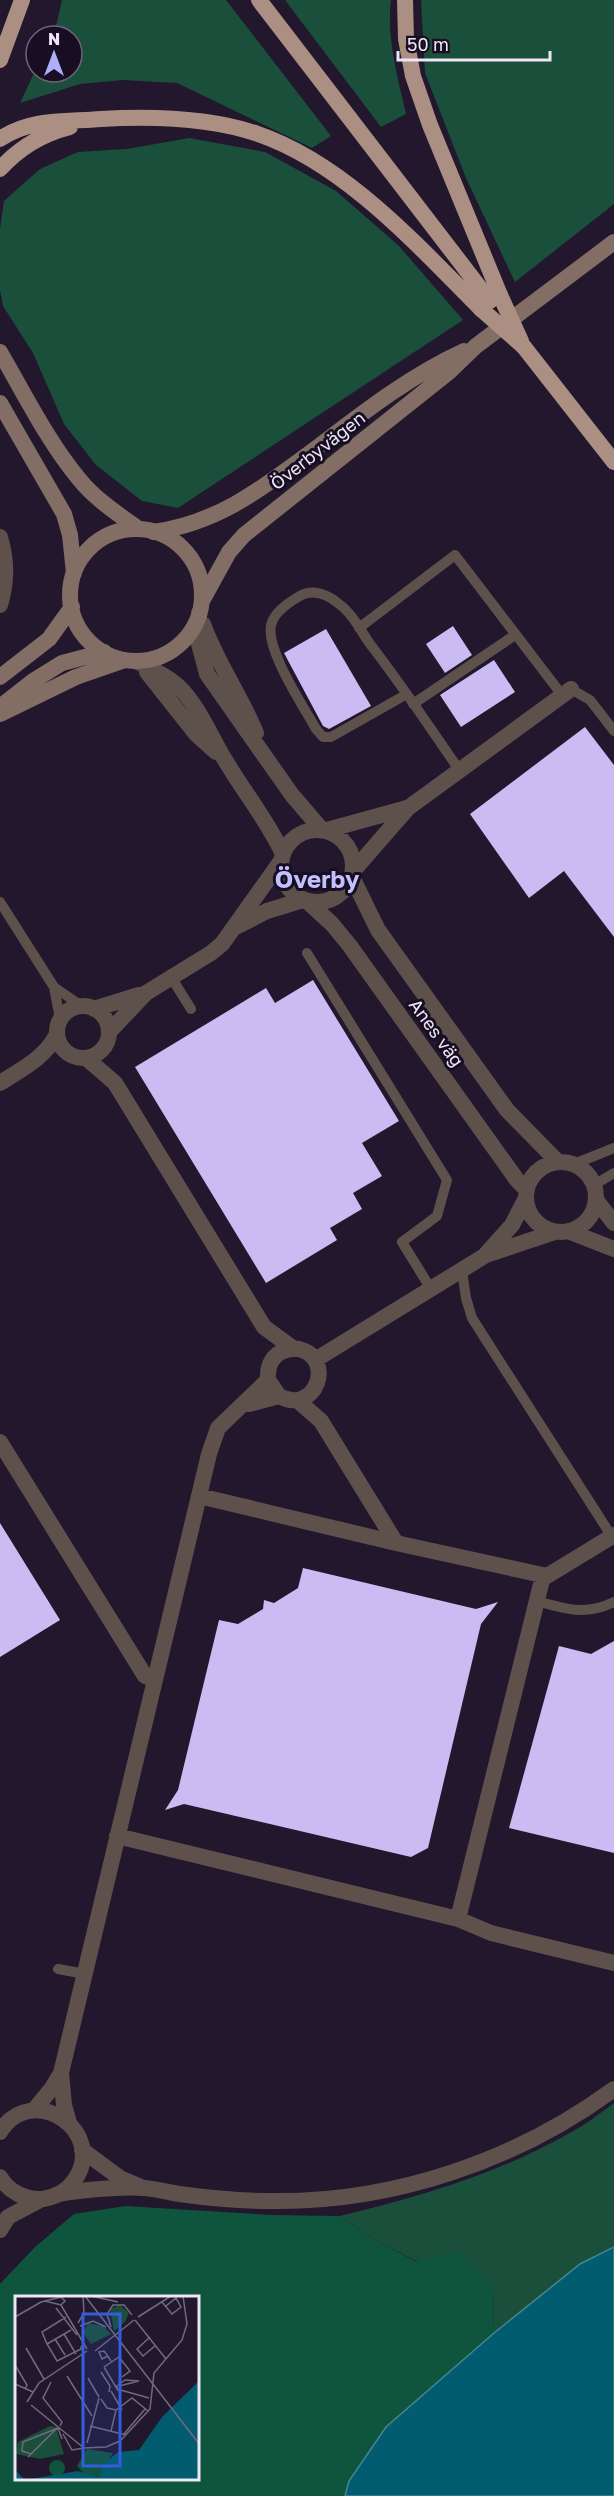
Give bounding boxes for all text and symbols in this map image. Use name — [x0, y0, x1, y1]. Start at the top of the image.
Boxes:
north arrow — [24, 24, 84, 84]
scale bar — [398, 24, 550, 62]
text: N — [48, 29, 60, 49]
text: 50 m — [407, 33, 449, 55]
street label: Överbyvägen — [266, 406, 369, 494]
district label: Överby — [275, 864, 360, 893]
street label: Anes väg — [405, 994, 469, 1071]
inset map — [15, 2296, 200, 2481]

